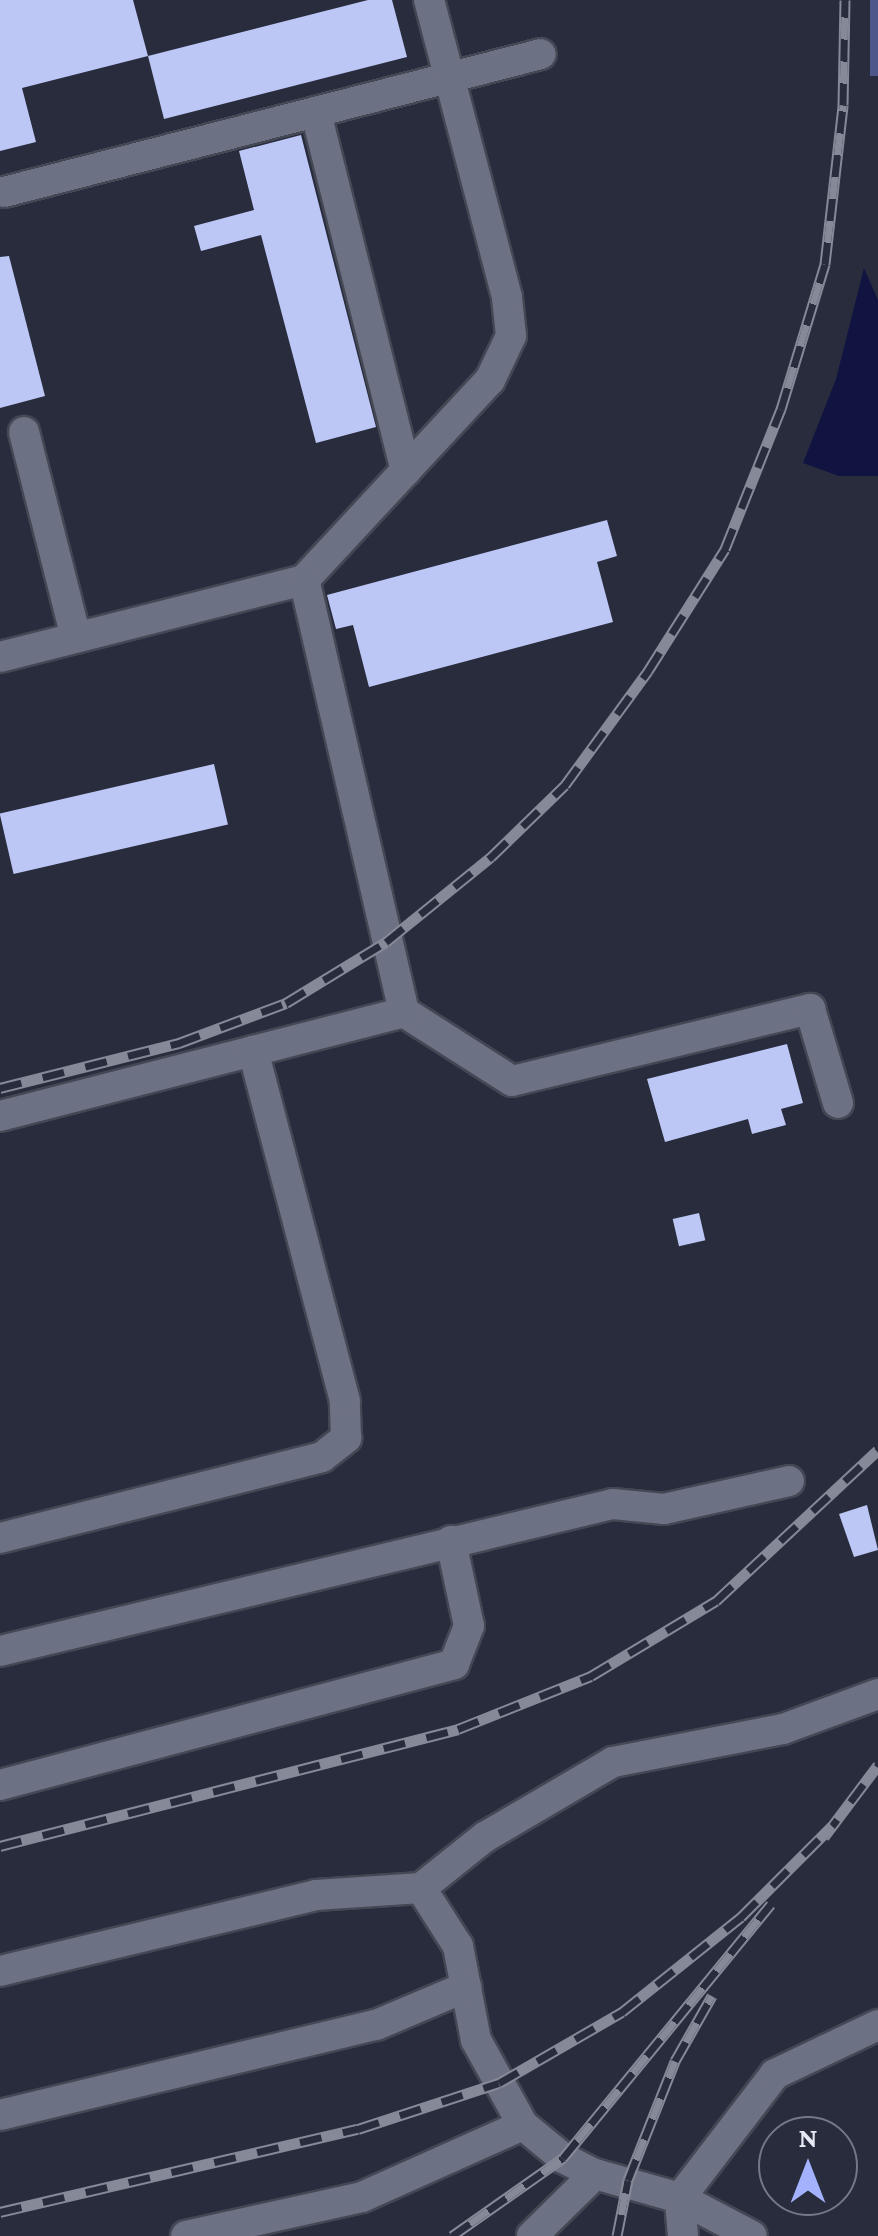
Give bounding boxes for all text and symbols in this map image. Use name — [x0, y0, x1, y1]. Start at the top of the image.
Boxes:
north arrow — [758, 2116, 858, 2216]
text: N — [798, 2122, 818, 2153]

